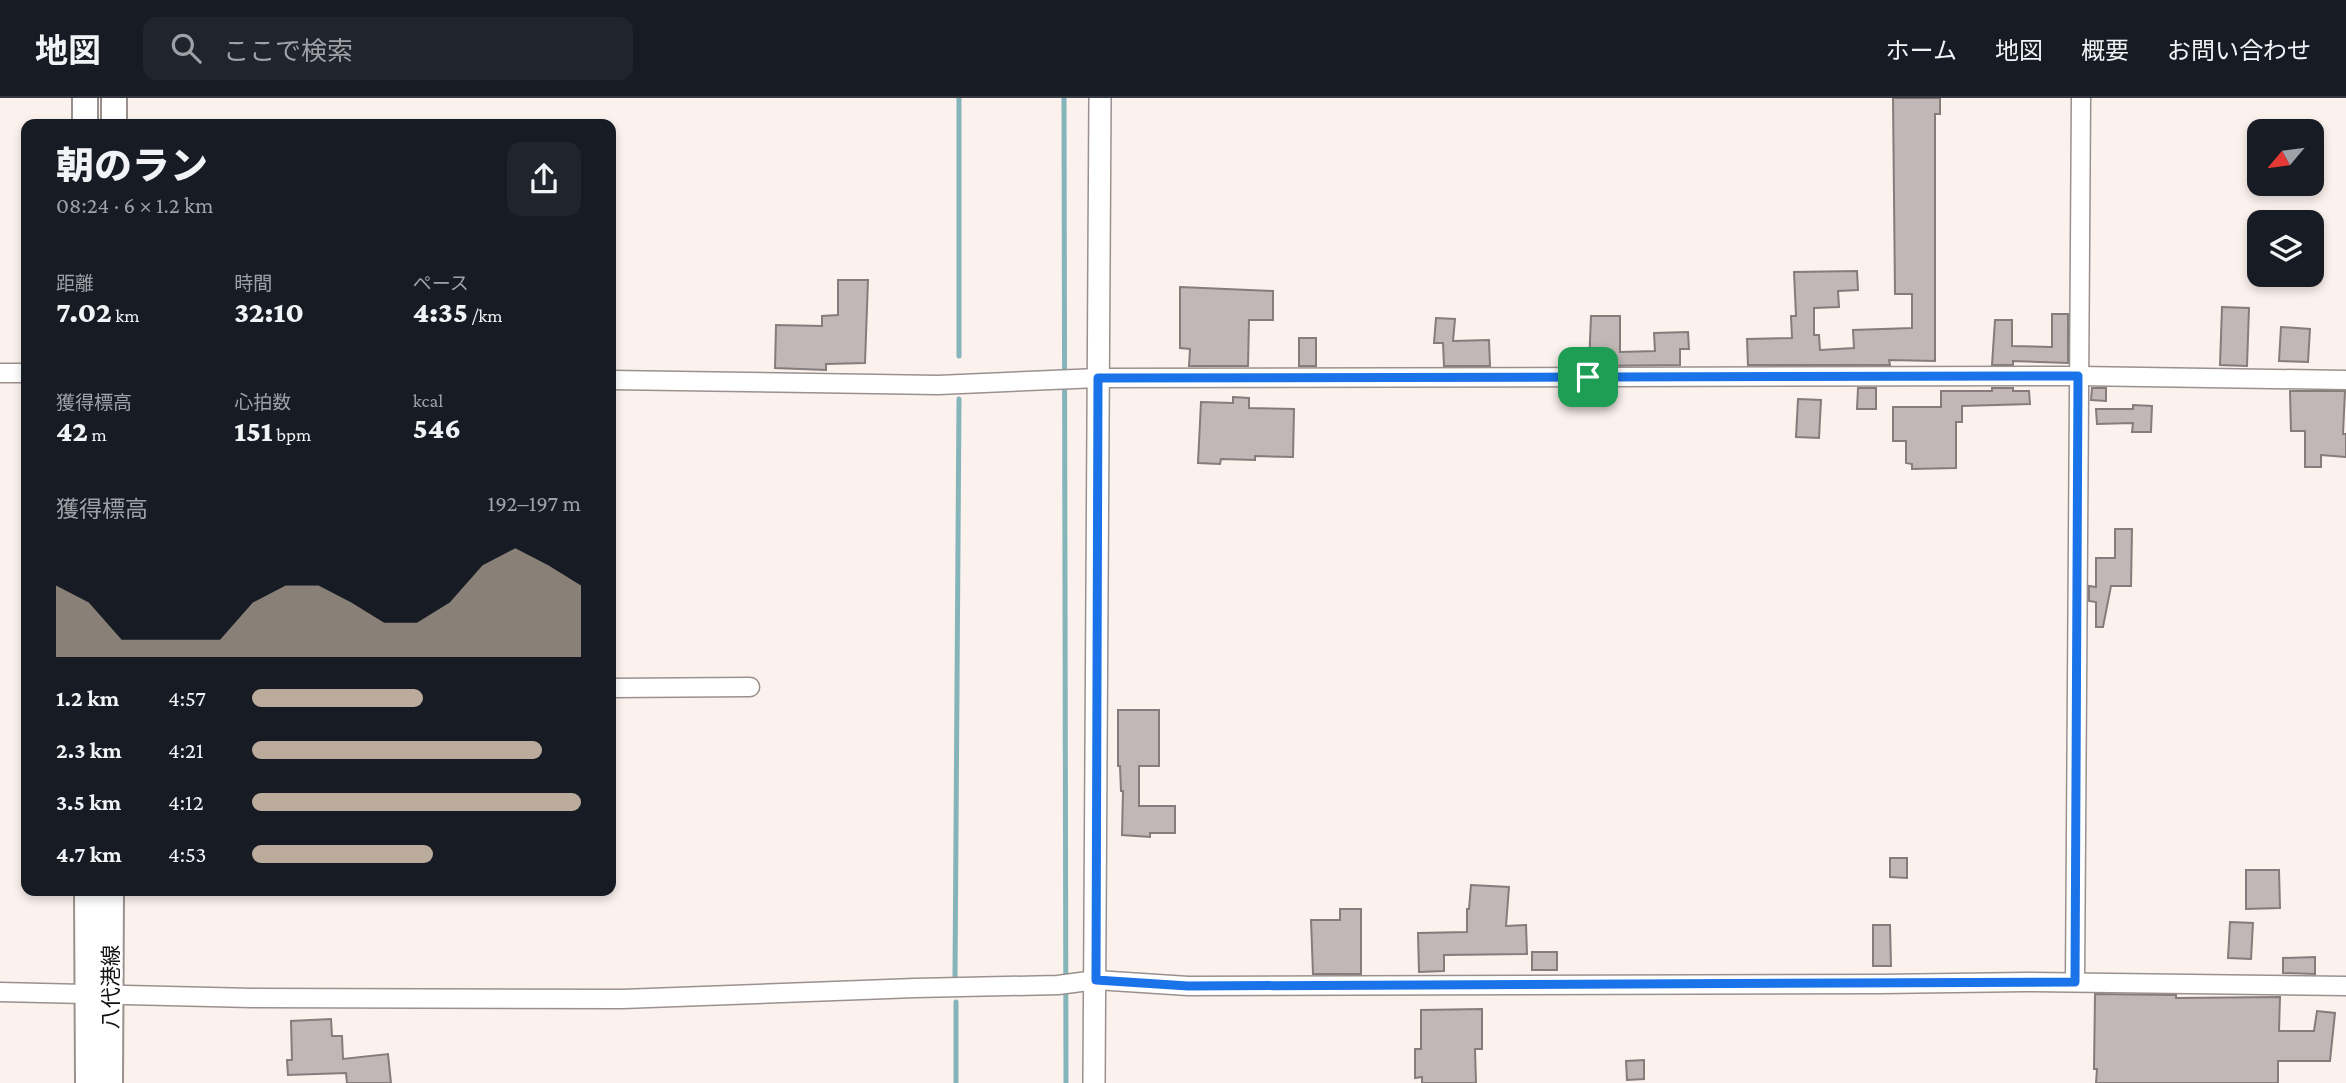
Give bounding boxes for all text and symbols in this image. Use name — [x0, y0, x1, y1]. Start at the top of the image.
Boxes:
search box — [143, 17, 633, 80]
icon: search — [167, 29, 205, 67]
text: 地図 — [35, 32, 101, 69]
text: ここで検索 — [223, 37, 353, 66]
text: ホーム — [1886, 37, 1957, 64]
text: 地図 — [1995, 37, 2043, 64]
text: 概要 — [2081, 37, 2129, 64]
text: お問い合わせ — [2167, 37, 2311, 64]
north arrow — [2247, 119, 2324, 196]
map controls — [2247, 119, 2324, 287]
button: share — [507, 142, 581, 216]
text: 朝のラン — [56, 145, 208, 187]
text: 08:24 · 6 × 1.2 km — [56, 192, 214, 218]
button: layers — [2247, 210, 2324, 287]
text: 距離 — [56, 273, 94, 294]
text: 時間 — [234, 273, 272, 294]
text: ペース — [413, 273, 469, 294]
text: 7.02 — [56, 295, 112, 328]
text: 32:10 — [234, 295, 304, 328]
text: 4:35 — [413, 295, 468, 328]
text: km — [112, 305, 140, 326]
text: /km — [468, 305, 503, 326]
pin — [1558, 347, 1618, 407]
icon: arrive — [1569, 358, 1607, 396]
text: kcal — [413, 390, 443, 411]
text: 獲得標高 — [56, 392, 132, 413]
text: 心拍数 — [234, 392, 291, 413]
text: 546 — [413, 411, 461, 444]
text: 42 — [56, 414, 88, 447]
text: 151 — [234, 414, 273, 447]
text: m — [88, 424, 107, 445]
text: bpm — [273, 424, 311, 445]
text: 192–197 m — [488, 490, 581, 516]
text: 獲得標高 — [56, 496, 148, 522]
text: 1.2 km — [56, 685, 119, 711]
text: 4:57 — [168, 685, 206, 711]
text: 2.3 km — [56, 737, 122, 763]
text: 4:21 — [168, 737, 204, 763]
text: 3.5 km — [56, 789, 121, 815]
text: 4:12 — [168, 789, 204, 815]
text: 4.7 km — [56, 841, 122, 867]
text: 4:53 — [168, 841, 206, 867]
street label: 八代港線 — [99, 945, 123, 1029]

